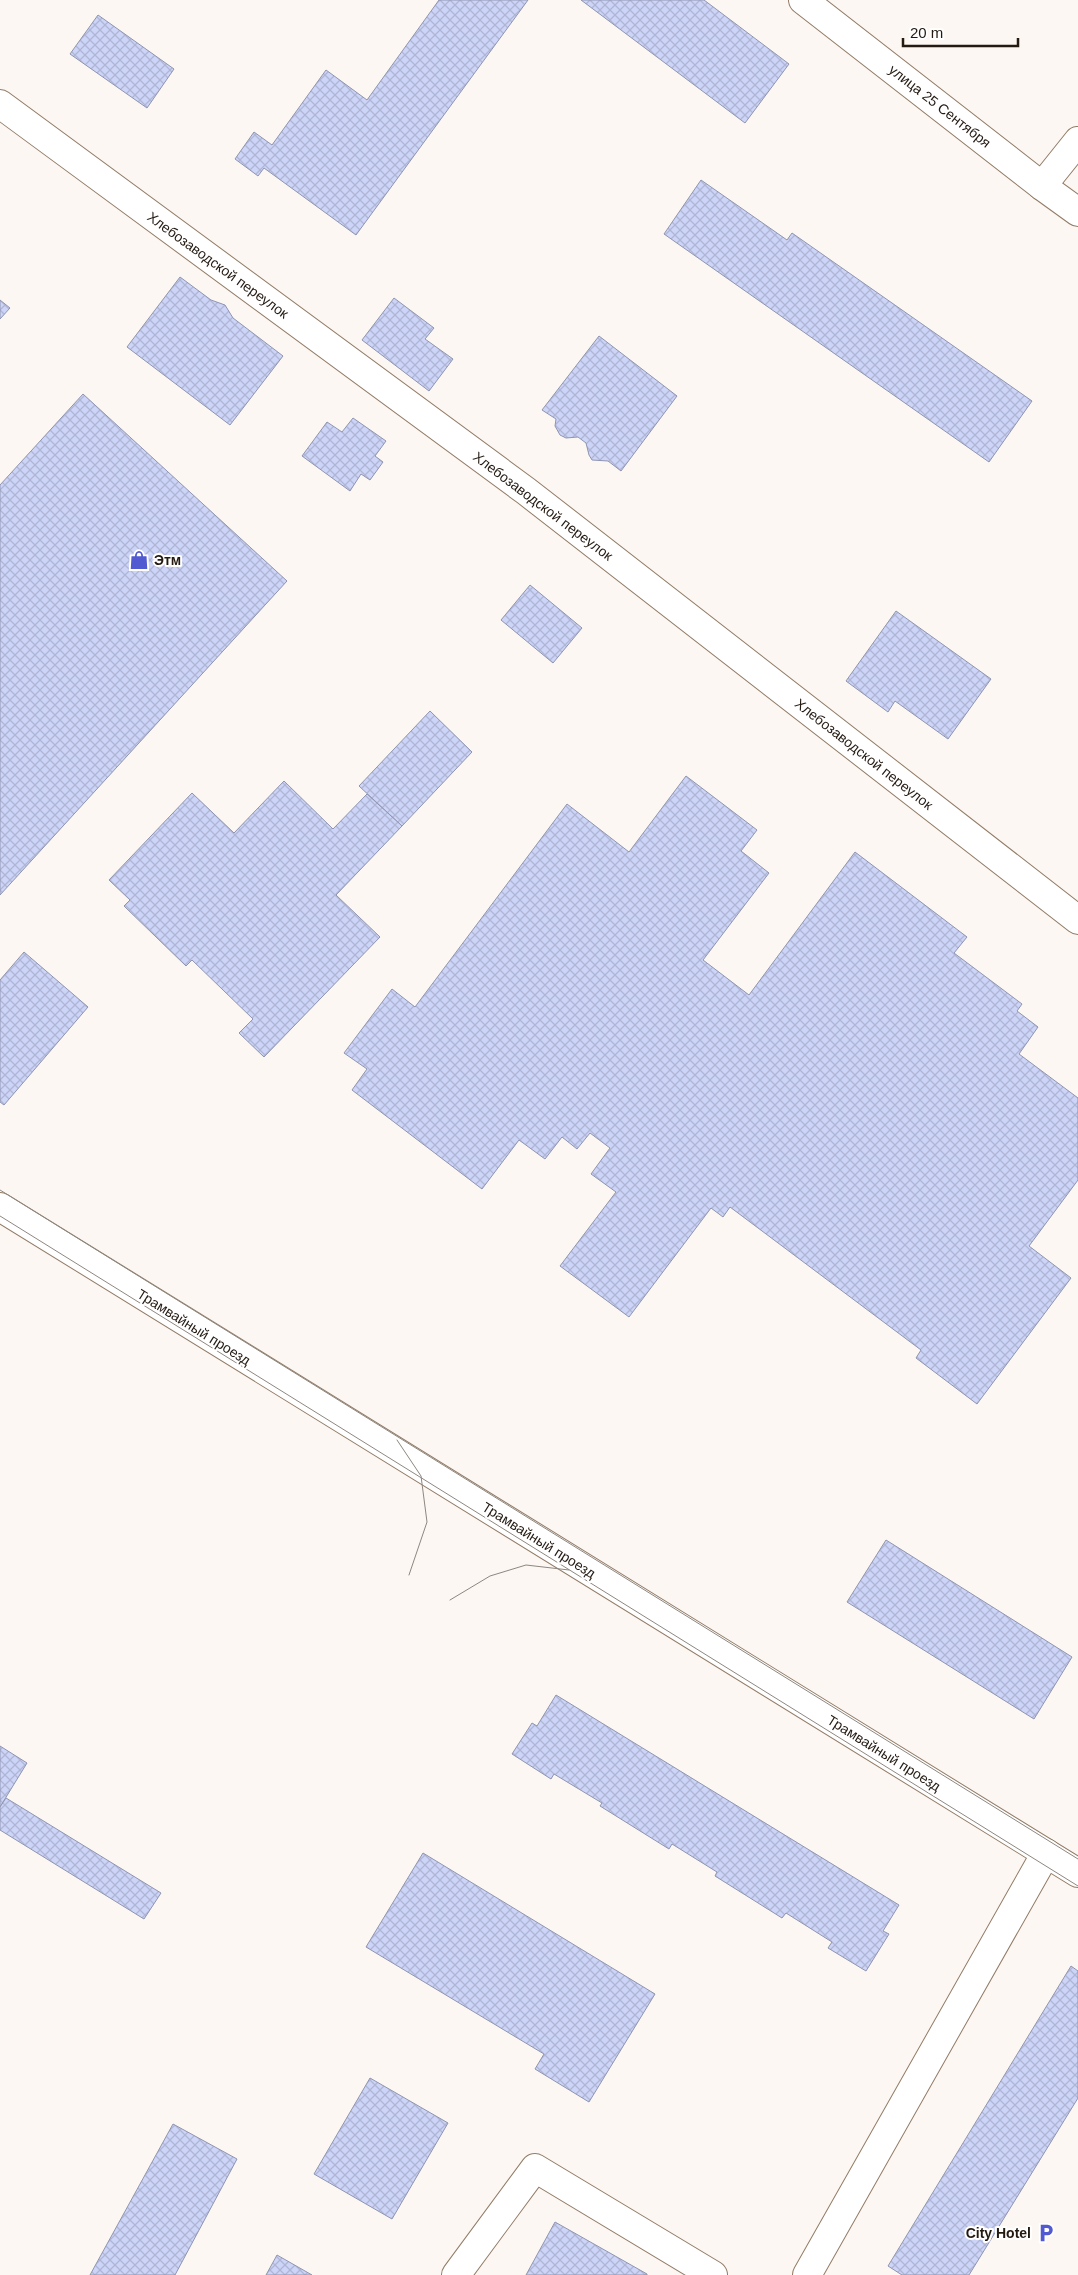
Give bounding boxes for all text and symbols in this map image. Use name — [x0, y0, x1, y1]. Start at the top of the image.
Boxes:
scale bar — [903, 15, 1018, 47]
text: 20 m — [910, 24, 943, 41]
street label: улица 25 Сентября — [886, 61, 994, 151]
street label: Хлебозаводской переулок — [144, 208, 292, 322]
street label: Хлебозаводской переулок — [470, 448, 617, 564]
shop icon: Этм — [128, 549, 150, 571]
place label: Этм — [154, 552, 181, 568]
street label: Хлебозаводской переулок — [792, 695, 937, 813]
street label: Трамвайный проезд — [135, 1286, 253, 1368]
street label: Трамвайный проезд — [480, 1499, 598, 1581]
street label: Трамвайный проезд — [825, 1712, 943, 1794]
parking icon: City Hotel — [1035, 2222, 1057, 2244]
place label: City Hotel — [966, 2225, 1031, 2241]

